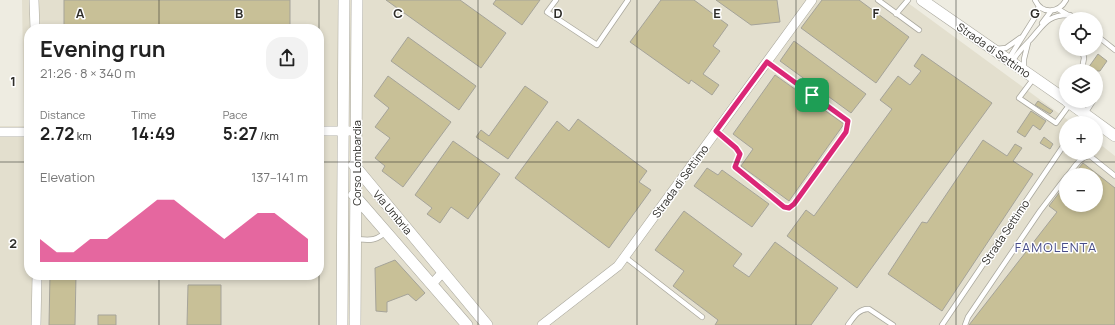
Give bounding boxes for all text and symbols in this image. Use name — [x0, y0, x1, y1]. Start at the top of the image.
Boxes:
text: A — [76, 4, 85, 22]
text: B — [235, 4, 243, 22]
text: C — [393, 4, 403, 22]
text: D — [553, 4, 563, 22]
text: E — [713, 4, 721, 22]
text: F — [873, 4, 880, 22]
text: G — [1030, 4, 1040, 22]
map controls — [1059, 12, 1103, 212]
button: locate — [1059, 12, 1103, 56]
street label: Strada di Settimo — [954, 19, 1034, 81]
text: Evening run — [40, 34, 165, 64]
button: share — [266, 37, 308, 79]
text: 21:26 · 8 × 340 m — [40, 64, 135, 82]
button: layers — [1059, 64, 1103, 108]
text: 1 — [10, 72, 16, 90]
pin — [795, 78, 829, 112]
icon: arrive — [801, 84, 823, 106]
text: Distance — [40, 107, 85, 122]
text: Time — [131, 107, 156, 122]
text: Pace — [223, 107, 248, 122]
button: + — [1059, 116, 1103, 160]
street label: Corso Lombardia — [349, 120, 364, 206]
text: 2.72 — [40, 122, 74, 145]
text: 14:49 — [131, 122, 175, 145]
text: 5:27 — [223, 122, 258, 145]
text: km — [74, 128, 91, 143]
text: /km — [258, 128, 279, 143]
street label: Strada di Settimo — [648, 141, 712, 221]
text: Elevation — [40, 168, 95, 186]
text: 137–141 m — [251, 168, 308, 186]
button: − — [1059, 168, 1103, 212]
street label: Via Umbria — [370, 187, 416, 237]
street label: Strada Settimo — [978, 196, 1033, 268]
text: 2 — [9, 234, 17, 252]
district label: FAMOLENTA — [1015, 238, 1097, 256]

